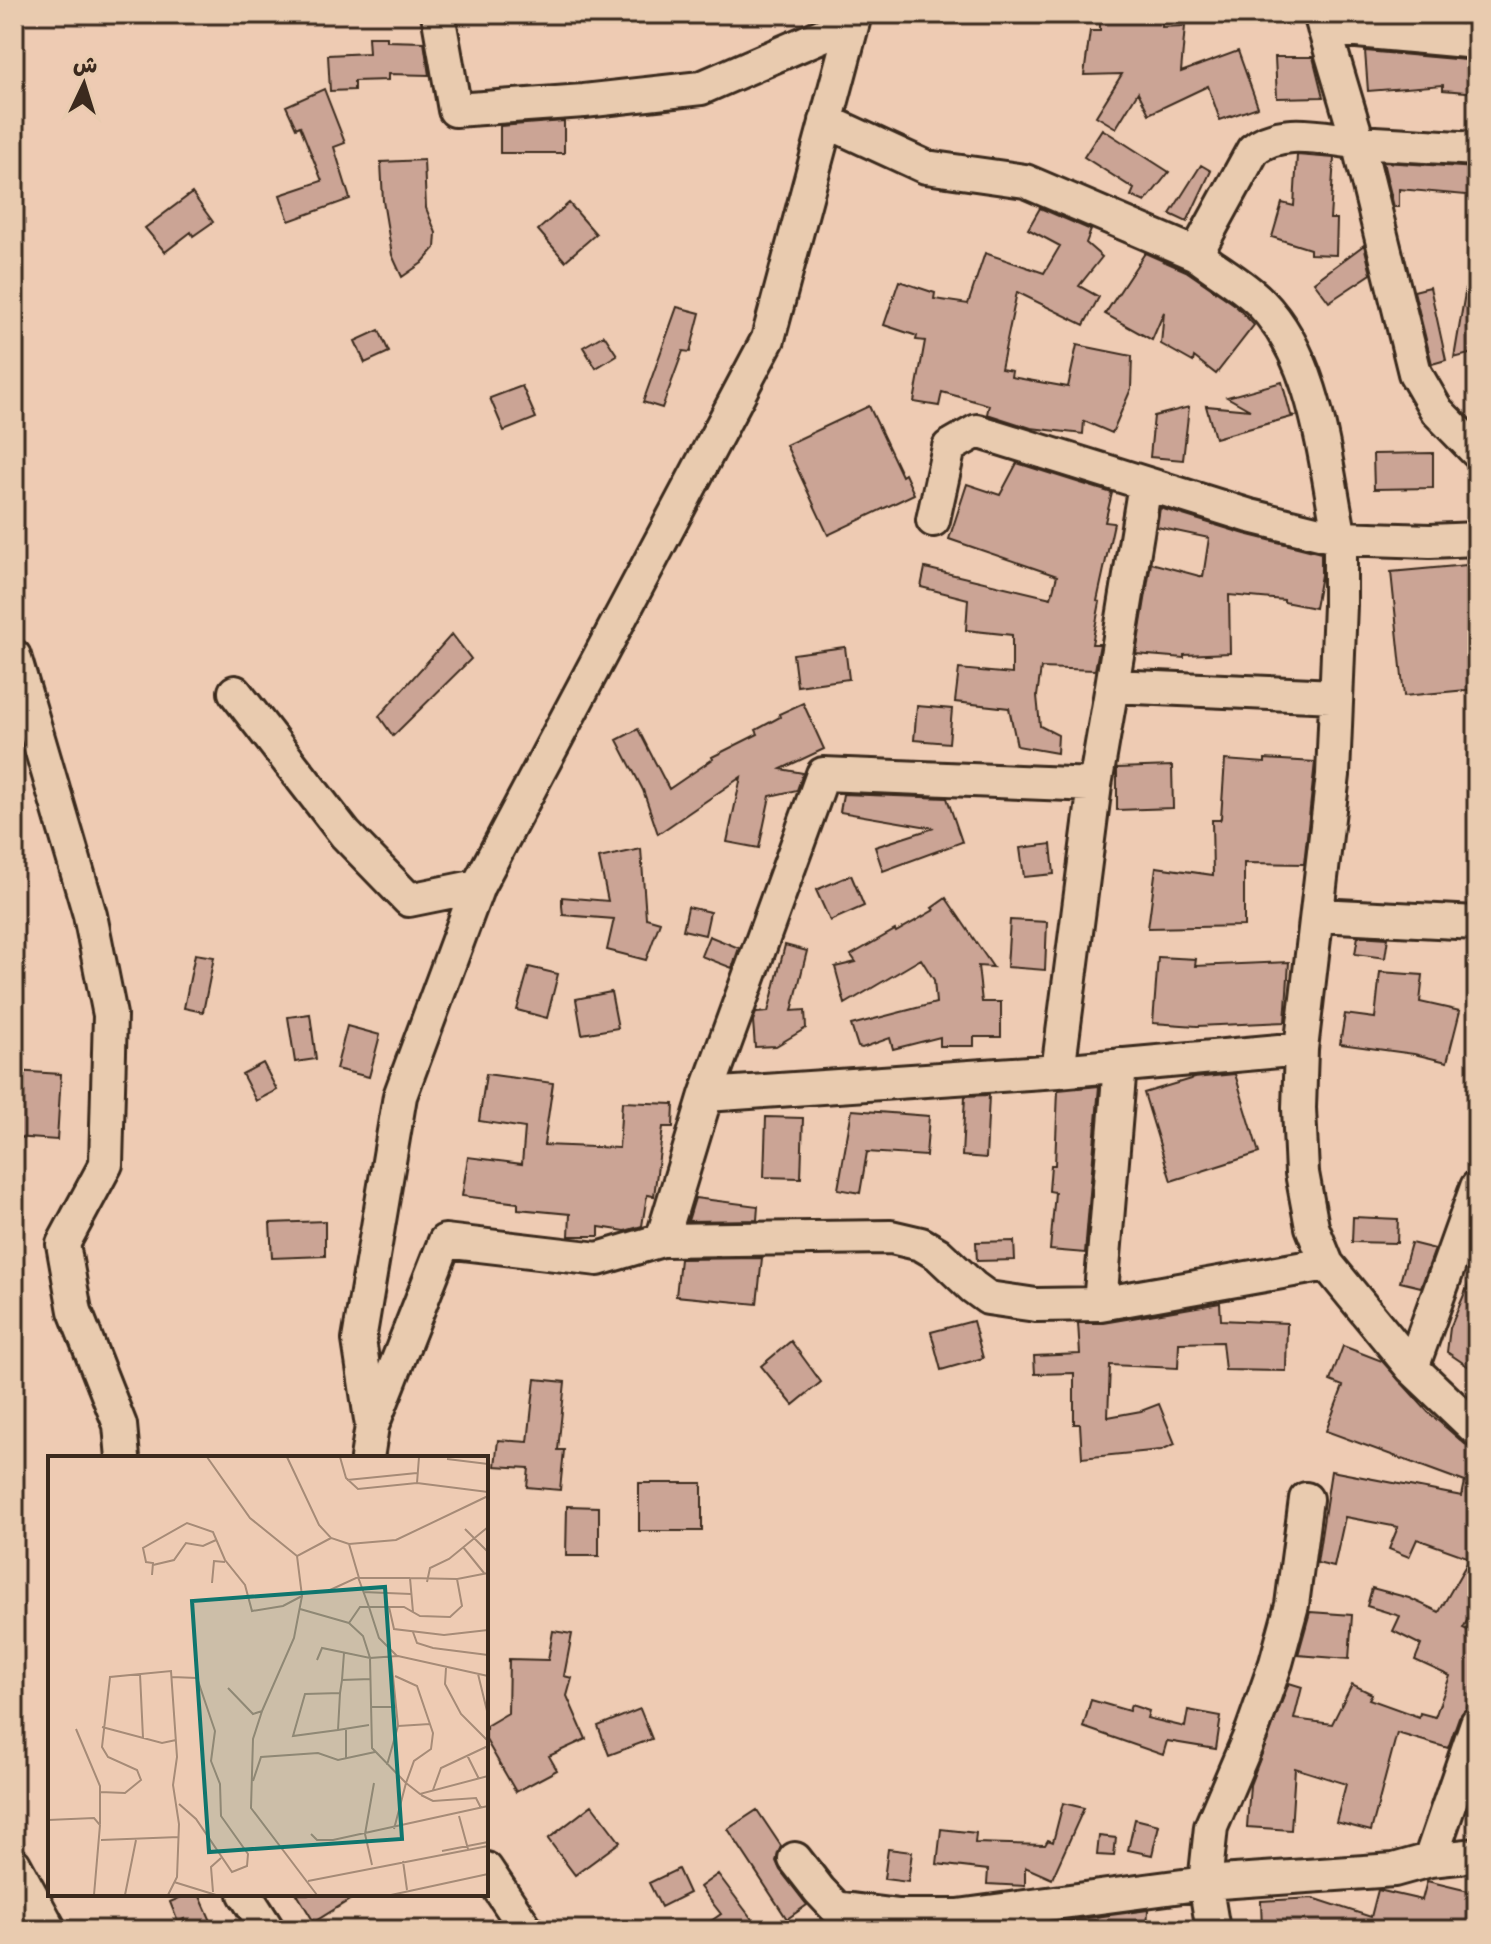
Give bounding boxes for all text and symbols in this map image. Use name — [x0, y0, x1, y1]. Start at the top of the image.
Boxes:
north arrow — [44, 44, 124, 124]
text: ش — [72, 49, 98, 82]
inset map — [48, 1456, 488, 1896]

